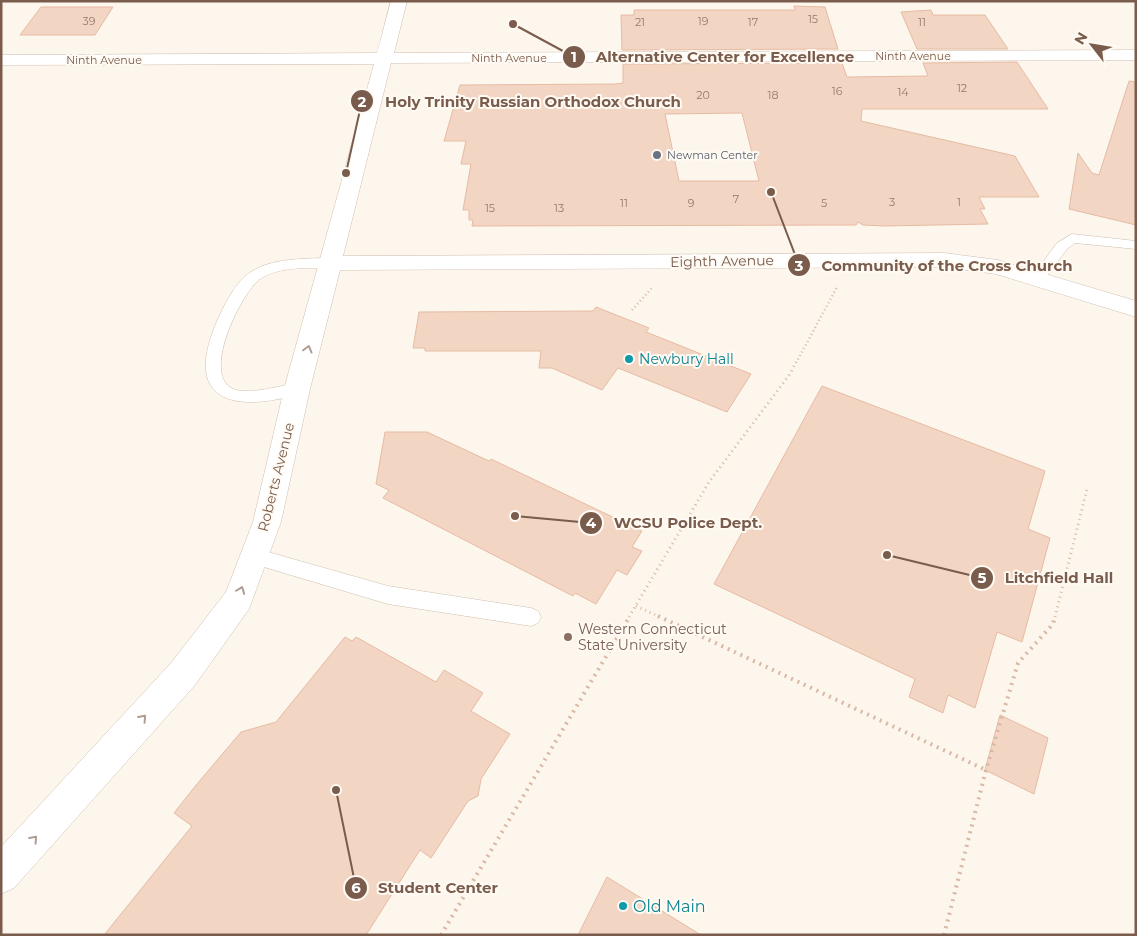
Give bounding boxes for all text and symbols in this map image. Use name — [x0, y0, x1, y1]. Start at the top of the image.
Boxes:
house number: 15 — [808, 12, 818, 26]
house number: 39 — [83, 14, 96, 28]
house number: 19 — [698, 14, 709, 28]
house number: 21 — [635, 15, 645, 29]
house number: 17 — [748, 15, 758, 29]
house number: 11 — [918, 15, 926, 29]
north arrow — [1067, 20, 1117, 70]
text: N — [1070, 29, 1091, 48]
callout: Alternative Center for Excellence — [561, 42, 864, 72]
text: 1 — [571, 47, 577, 66]
text: Alternative Center for Excellence — [595, 47, 854, 66]
street label: Ninth Avenue — [875, 49, 951, 63]
street label: Ninth Avenue — [471, 51, 547, 65]
street label: Ninth Avenue — [66, 53, 142, 67]
house number: 12 — [957, 81, 967, 95]
house number: 16 — [832, 84, 843, 98]
house number: 14 — [897, 85, 909, 99]
callout: Holy Trinity Russian Orthodox Church — [350, 86, 691, 116]
house number: 20 — [696, 88, 710, 102]
house number: 18 — [768, 88, 779, 102]
text: 2 — [358, 92, 367, 111]
text: Holy Trinity Russian Orthodox Church — [385, 92, 681, 111]
place label: Newman Center — [667, 148, 758, 162]
marker: Newman Center — [651, 149, 663, 161]
house number: 7 — [733, 192, 739, 206]
house number: 3 — [889, 195, 895, 209]
house number: 1 — [957, 195, 961, 209]
house number: 11 — [620, 196, 628, 210]
house number: 9 — [688, 196, 695, 210]
house number: 5 — [821, 196, 827, 210]
house number: 15 — [485, 201, 495, 215]
house number: 13 — [554, 201, 564, 215]
callout: Community of the Cross Church — [787, 250, 1083, 280]
street label: Eighth Avenue — [670, 251, 774, 271]
text: 3 — [794, 256, 804, 275]
text: Community of the Cross Church — [821, 256, 1073, 275]
one-way arrow — [302, 346, 312, 354]
place label: Newbury Hall — [639, 350, 734, 368]
marker: Newbury Hall — [623, 353, 635, 365]
street label: Roberts Avenue — [254, 421, 298, 533]
callout: WCSU Police Dept. — [579, 508, 772, 538]
text: 4 — [586, 513, 597, 532]
text: WCSU Police Dept. — [614, 513, 762, 532]
callout: Litchfield Hall — [970, 563, 1123, 593]
text: 5 — [978, 568, 987, 587]
text: Litchfield Hall — [1005, 568, 1113, 587]
one-way arrow — [235, 586, 245, 595]
place label: Western Connecticut State University — [578, 620, 727, 654]
marker: Western Connecticut State University — [562, 631, 574, 643]
one-way arrow — [137, 715, 146, 724]
one-way arrow — [28, 836, 37, 845]
callout: Student Center — [343, 873, 508, 903]
text: 6 — [351, 878, 361, 897]
text: Student Center — [378, 878, 499, 897]
place label: Old Main — [633, 897, 706, 916]
marker: Old Main — [617, 900, 629, 912]

